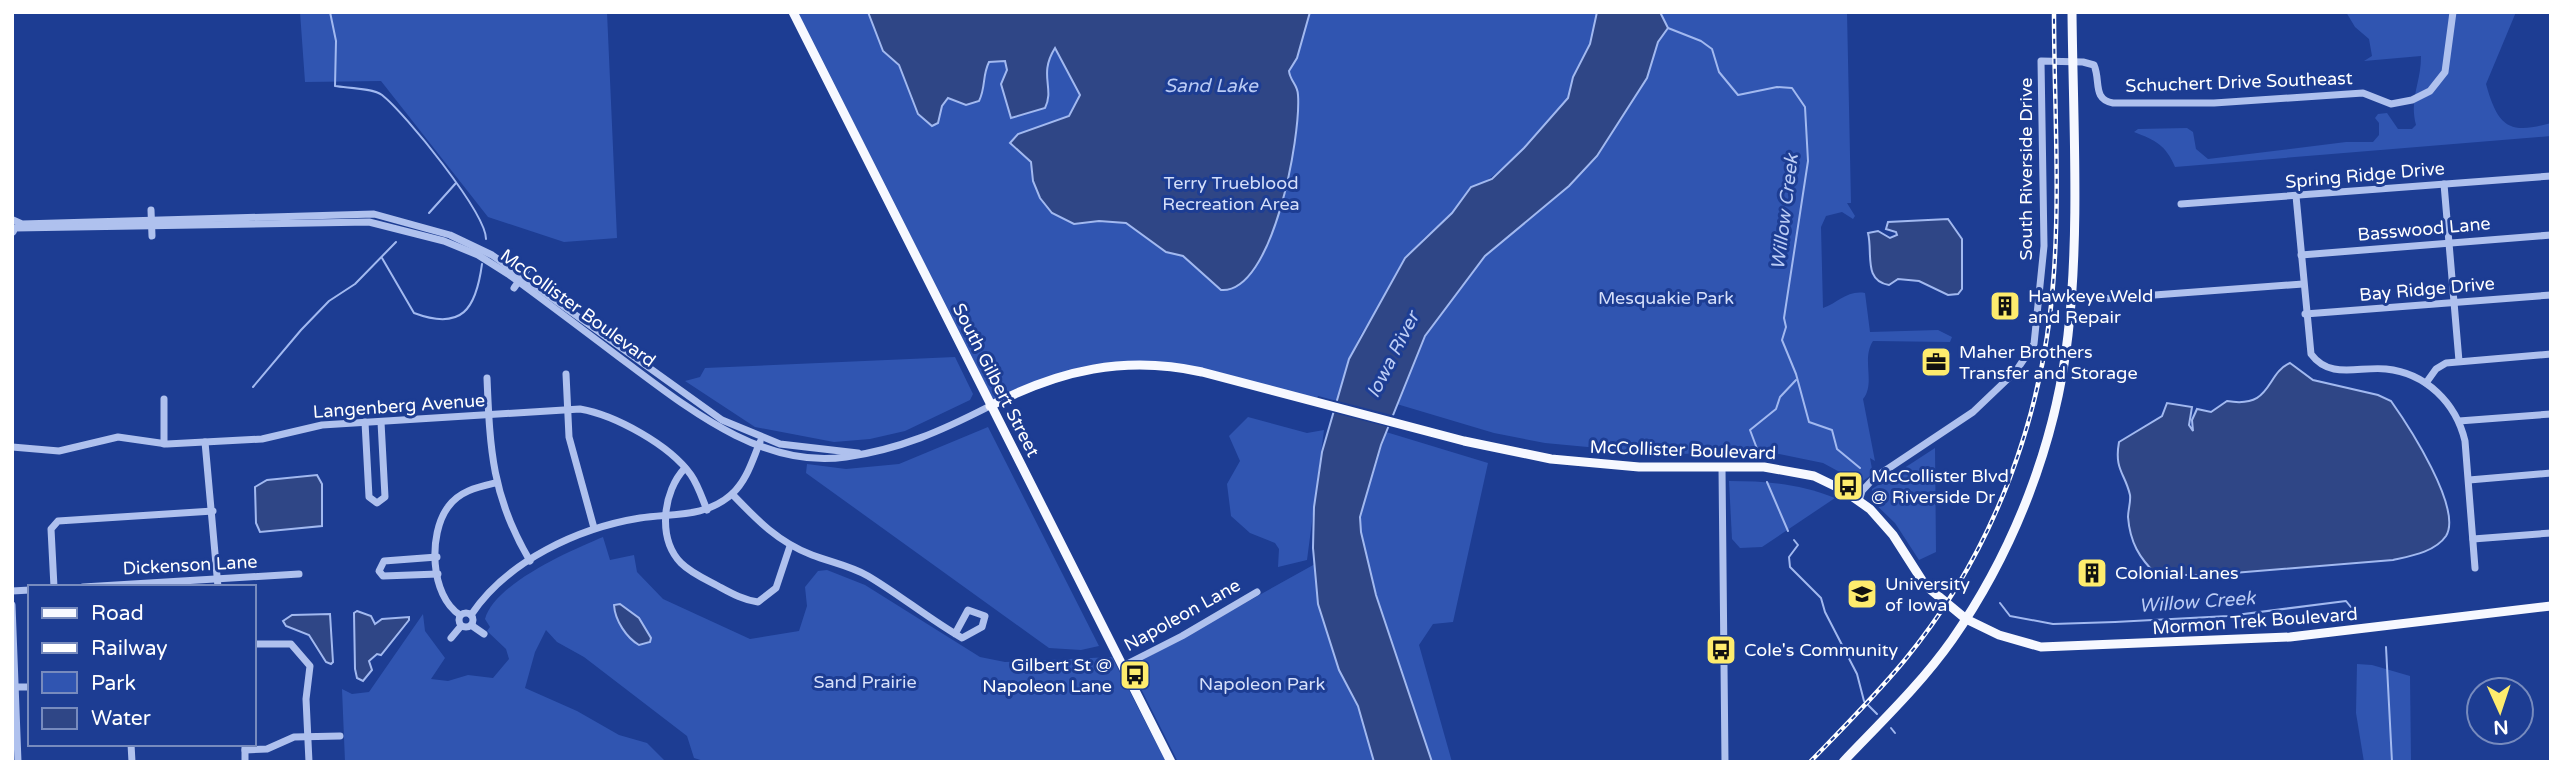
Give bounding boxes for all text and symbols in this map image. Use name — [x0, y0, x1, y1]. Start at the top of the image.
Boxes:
street label: Schuchert Drive Southeast — [2125, 67, 2353, 97]
water label: Sand Lake — [1164, 75, 1259, 97]
street label: South Riverside Drive — [2015, 78, 2037, 261]
water label: Willow Creek — [1767, 151, 1803, 271]
street label: Spring Ridge Drive — [2284, 157, 2446, 193]
park label: Terry Trueblood Recreation Area — [1162, 172, 1300, 215]
street label: Basswood Lane — [2357, 212, 2491, 246]
street label: McCollister Boulevard — [496, 244, 660, 372]
street label: Bay Ridge Drive — [2358, 272, 2496, 306]
place label: Hawkeye Weld and Repair — [2028, 285, 2153, 328]
park label: Mesquakie Park — [1598, 287, 1734, 309]
building icon: Hawkeye Weld and Repair — [1988, 289, 2022, 323]
street label: South Gilbert Street — [948, 299, 1044, 461]
water label: Iowa River — [1362, 306, 1425, 402]
place label: Maher Brothers Transfer and Storage — [1959, 341, 2138, 384]
office icon: Maher Brothers Transfer and Storage — [1919, 345, 1953, 379]
street label: Langenberg Avenue — [312, 389, 486, 423]
street label: McCollister Boulevard — [1589, 436, 1777, 464]
place label: McCollister Blvd @ Riverside Dr — [1871, 465, 2009, 508]
bus stop icon: McCollister Blvd @ Riverside Dr — [1831, 469, 1865, 503]
street label: Dickenson Lane — [122, 550, 258, 580]
building icon: Colonial Lanes — [2075, 556, 2109, 590]
place label: Colonial Lanes — [2115, 562, 2239, 584]
place label: University of Iowa — [1885, 573, 1970, 616]
street label: Napoleon Lane — [1120, 574, 1244, 656]
school or university icon: University of Iowa — [1845, 577, 1879, 611]
legend — [28, 585, 256, 746]
water label: Willow Creek — [2138, 587, 2258, 617]
text: Road — [91, 601, 144, 626]
street label: Mormon Trek Boulevard — [2152, 603, 2358, 639]
bus stop icon: Cole's Community — [1704, 633, 1738, 667]
text: Railway — [91, 636, 168, 661]
place label: Cole's Community — [1744, 639, 1898, 661]
place label: Gilbert St @ Napoleon Lane — [982, 654, 1112, 697]
bus stop icon: Gilbert St @ Napoleon Lane — [1118, 658, 1152, 692]
text: Park — [91, 671, 136, 696]
park label: Sand Prairie — [813, 671, 917, 693]
park label: Napoleon Park — [1199, 673, 1325, 695]
north arrow — [2465, 676, 2535, 746]
text: Water — [91, 706, 151, 731]
text: N — [2493, 716, 2509, 738]

